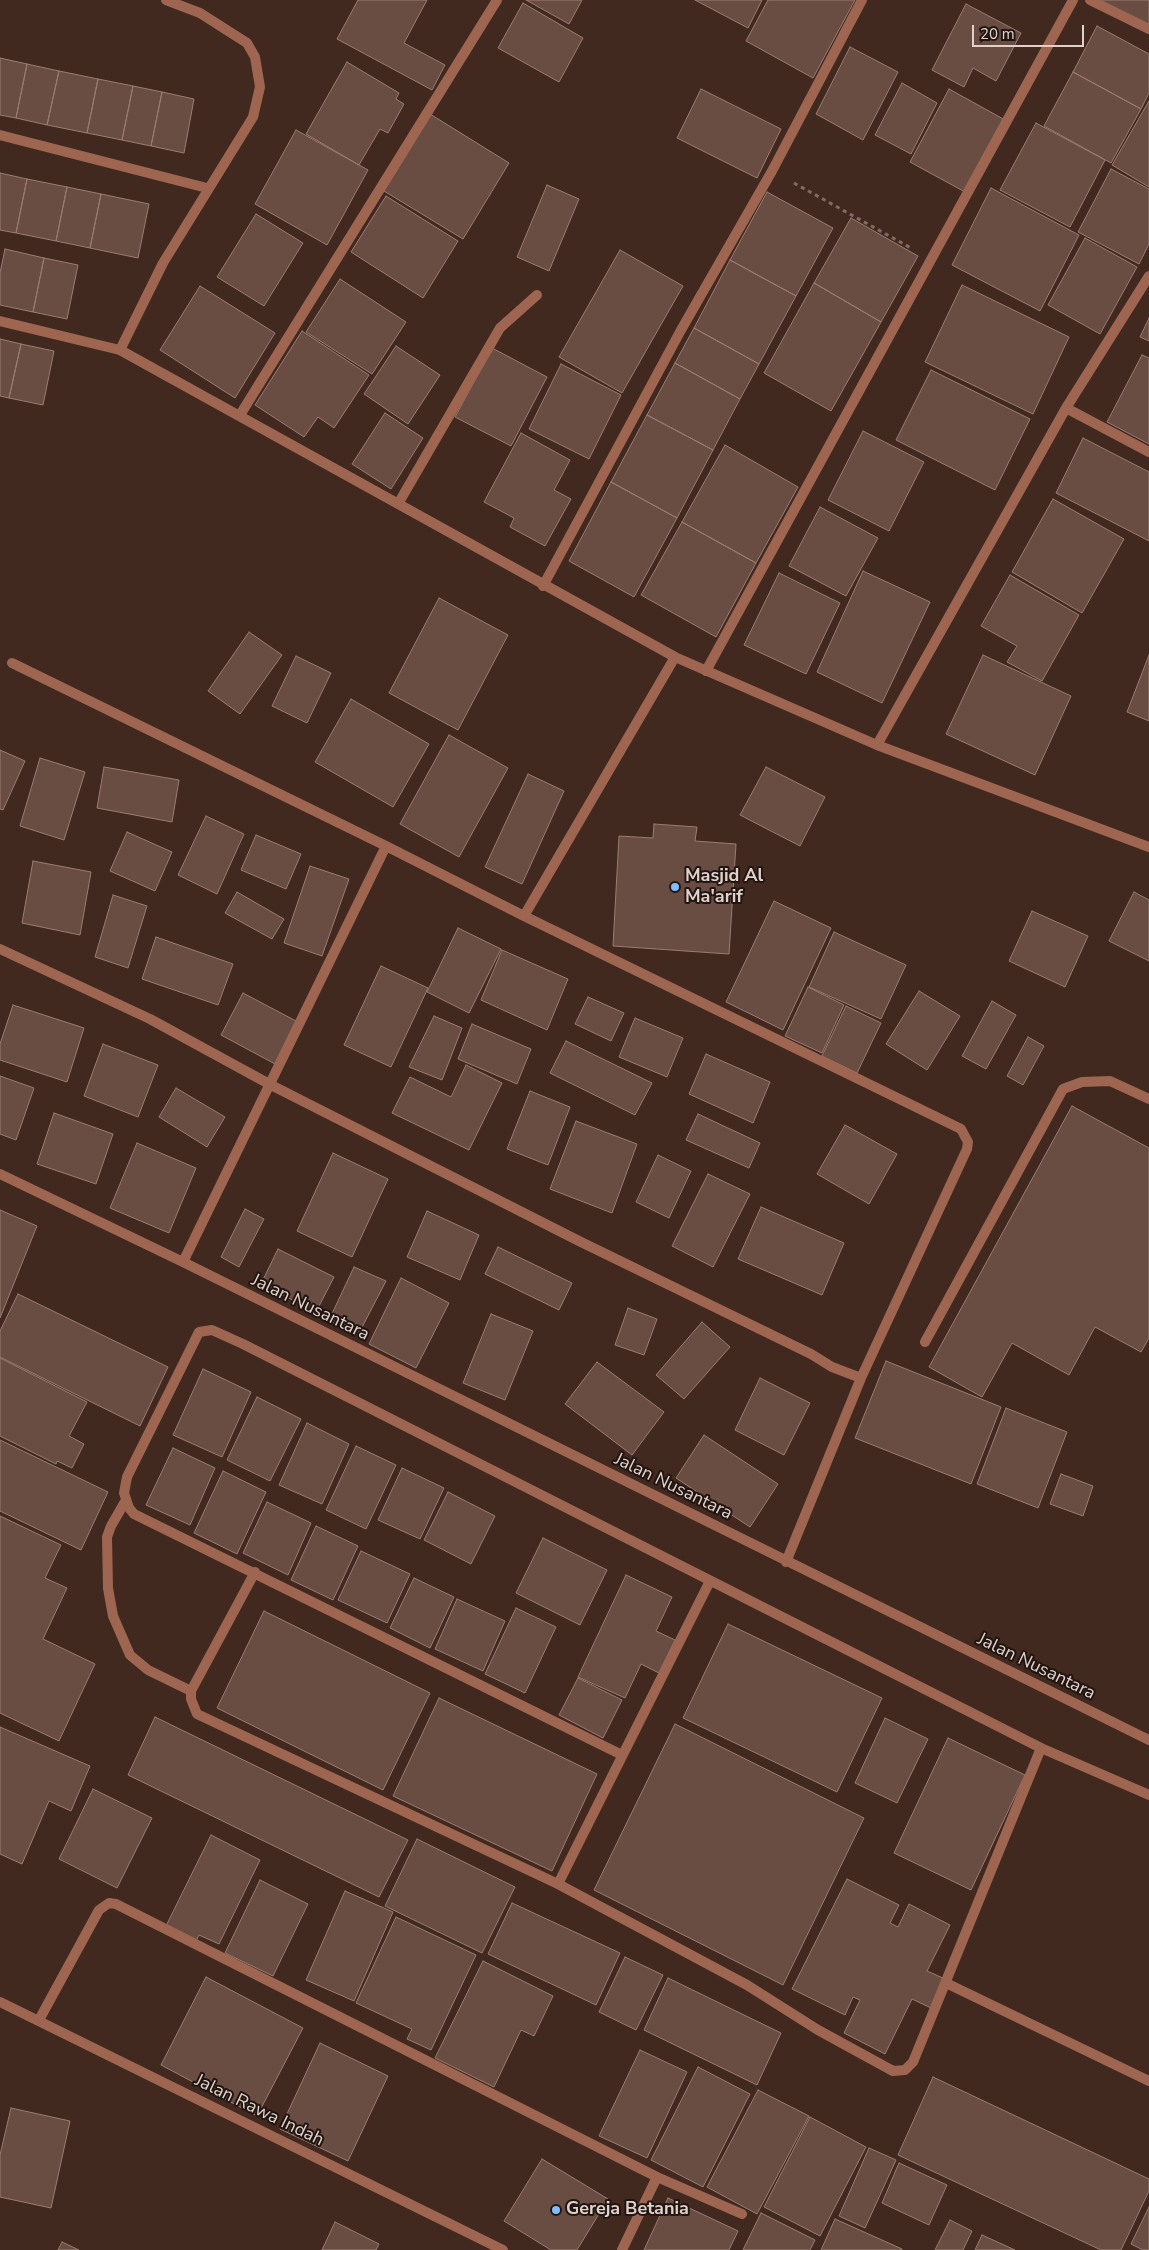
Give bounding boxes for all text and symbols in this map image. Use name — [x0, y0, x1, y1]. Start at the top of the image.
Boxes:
scale bar — [974, 15, 1086, 47]
text: 20 m — [980, 24, 1015, 44]
place label: Masjid Al Ma'arif — [685, 866, 763, 909]
marker: Masjid Al Ma'arif — [669, 881, 681, 893]
street label: Jalan Nusantara — [247, 1270, 373, 1346]
street label: Jalan Nusantara — [610, 1449, 736, 1525]
street label: Jalan Nusantara — [973, 1629, 1099, 1705]
street label: Jalan Rawa Indah — [191, 2070, 327, 2152]
place label: Gereja Betania — [566, 2199, 689, 2221]
marker: Gereja Betania — [550, 2204, 562, 2216]

